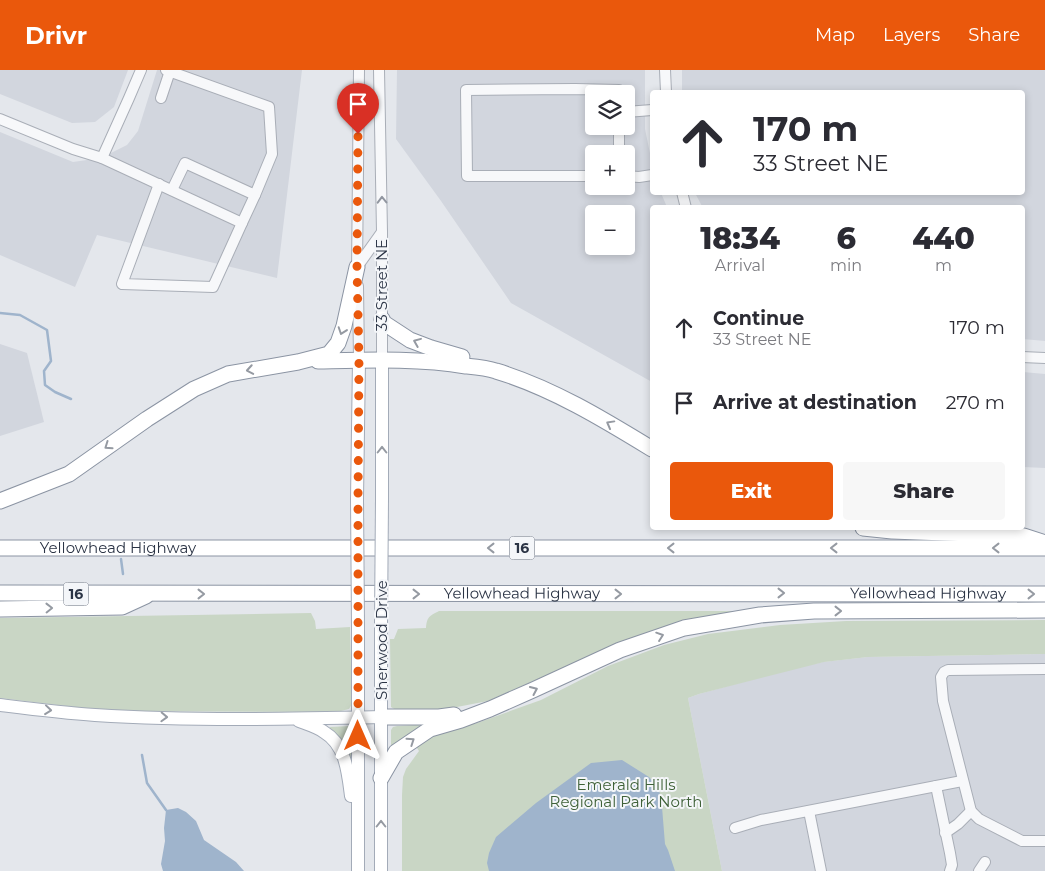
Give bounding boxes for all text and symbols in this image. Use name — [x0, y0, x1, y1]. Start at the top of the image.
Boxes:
text: Drivr — [25, 21, 87, 50]
text: Map — [815, 24, 855, 46]
text: Layers — [883, 24, 940, 46]
text: Share — [968, 24, 1020, 46]
pin — [337, 83, 379, 134]
map controls — [585, 85, 635, 255]
button: layers — [585, 85, 635, 135]
icon: arrive — [344, 90, 372, 118]
text: 170 m — [753, 107, 858, 150]
icon: ahead — [670, 110, 735, 175]
button: + — [585, 145, 635, 195]
text: 33 Street NE — [753, 150, 888, 177]
one-way arrow — [376, 196, 387, 204]
button: − — [585, 205, 635, 255]
text: 18:34 — [700, 220, 780, 257]
text: 6 — [836, 220, 856, 257]
text: 440 — [912, 220, 975, 257]
street label: 33 Street NE — [372, 239, 391, 331]
text: Arrival — [715, 256, 765, 275]
text: min — [830, 256, 862, 275]
text: m — [935, 256, 952, 275]
text: Continue — [713, 307, 804, 330]
icon: ahead — [670, 314, 698, 342]
text: 170 m — [950, 316, 1005, 339]
one-way arrow — [338, 326, 348, 335]
text: 33 Street NE — [713, 330, 811, 349]
one-way arrow — [413, 338, 422, 349]
one-way arrow — [246, 365, 254, 375]
icon: arrive — [670, 389, 698, 417]
text: Arrive at destination — [713, 391, 917, 414]
text: 270 m — [946, 391, 1005, 414]
one-way arrow — [607, 420, 616, 430]
one-way arrow — [104, 440, 114, 449]
one-way arrow — [377, 446, 387, 454]
button: Exit — [670, 462, 833, 520]
button: Share — [843, 462, 1005, 520]
road number: 16 — [510, 536, 534, 559]
street label: Yellowhead Highway — [40, 538, 197, 557]
one-way arrow — [487, 543, 495, 553]
one-way arrow — [667, 543, 675, 553]
one-way arrow — [830, 543, 838, 553]
one-way arrow — [992, 543, 1000, 553]
street label: Sherwood Drive — [372, 580, 391, 700]
road number: 16 — [64, 582, 88, 606]
street label: Yellowhead Highway — [444, 583, 601, 603]
street label: Yellowhead Highway — [850, 583, 1007, 603]
one-way arrow — [778, 588, 785, 598]
one-way arrow — [197, 589, 205, 599]
one-way arrow — [412, 589, 420, 599]
one-way arrow — [615, 589, 623, 599]
one-way arrow — [1028, 589, 1035, 599]
one-way arrow — [45, 603, 53, 613]
one-way arrow — [834, 606, 842, 616]
one-way arrow — [655, 632, 664, 642]
one-way arrow — [529, 685, 538, 696]
one-way arrow — [45, 705, 53, 716]
position arrow — [331, 709, 383, 761]
one-way arrow — [160, 712, 168, 723]
one-way arrow — [405, 738, 415, 747]
park label: Emerald Hills Regional Park North — [550, 775, 702, 811]
one-way arrow — [376, 820, 386, 828]

